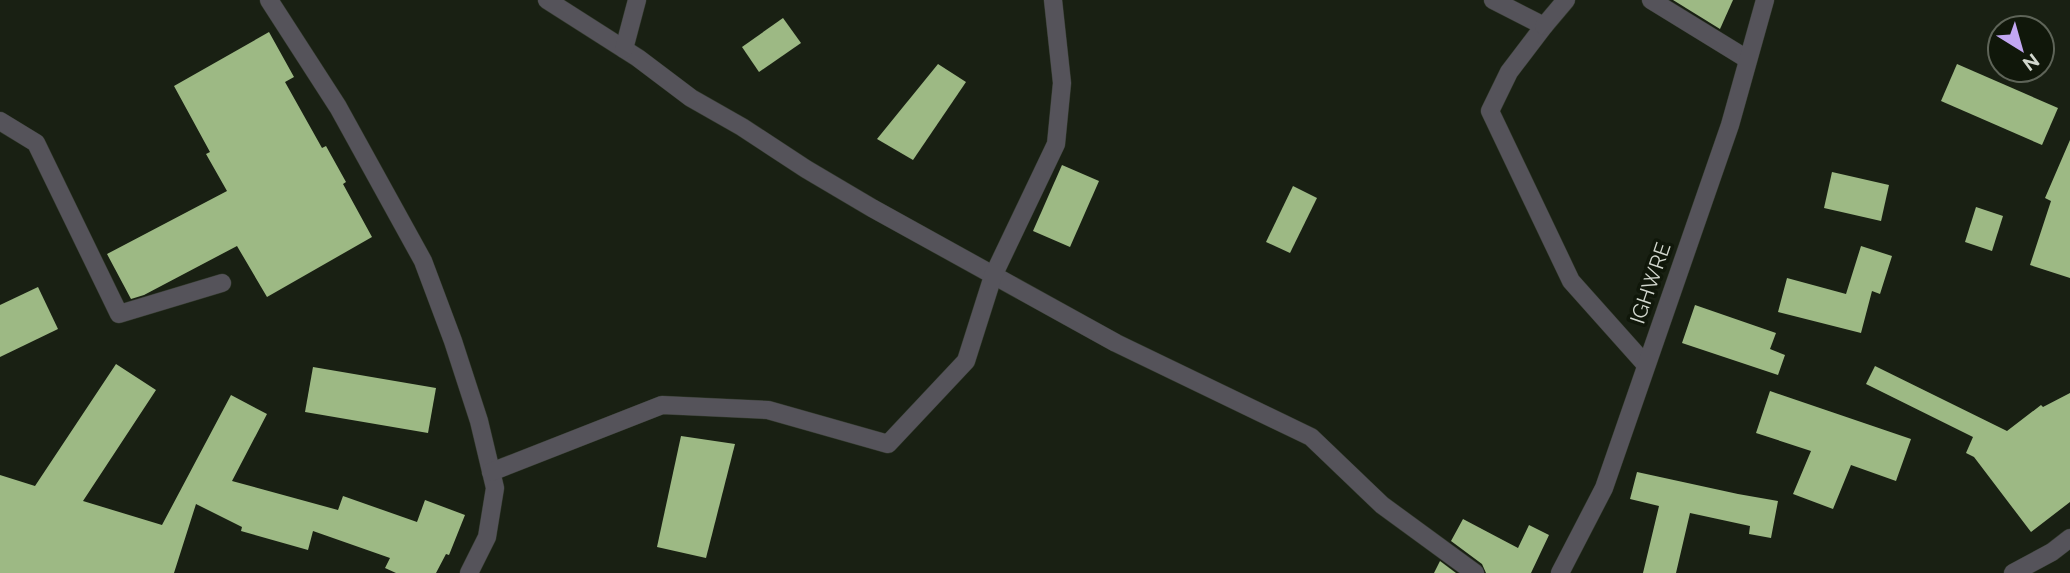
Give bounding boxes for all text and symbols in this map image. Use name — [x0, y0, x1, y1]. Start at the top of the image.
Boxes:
north arrow — [1986, 14, 2056, 84]
text: N — [2019, 49, 2044, 76]
street label: IGHWRE — [1624, 239, 1676, 327]

